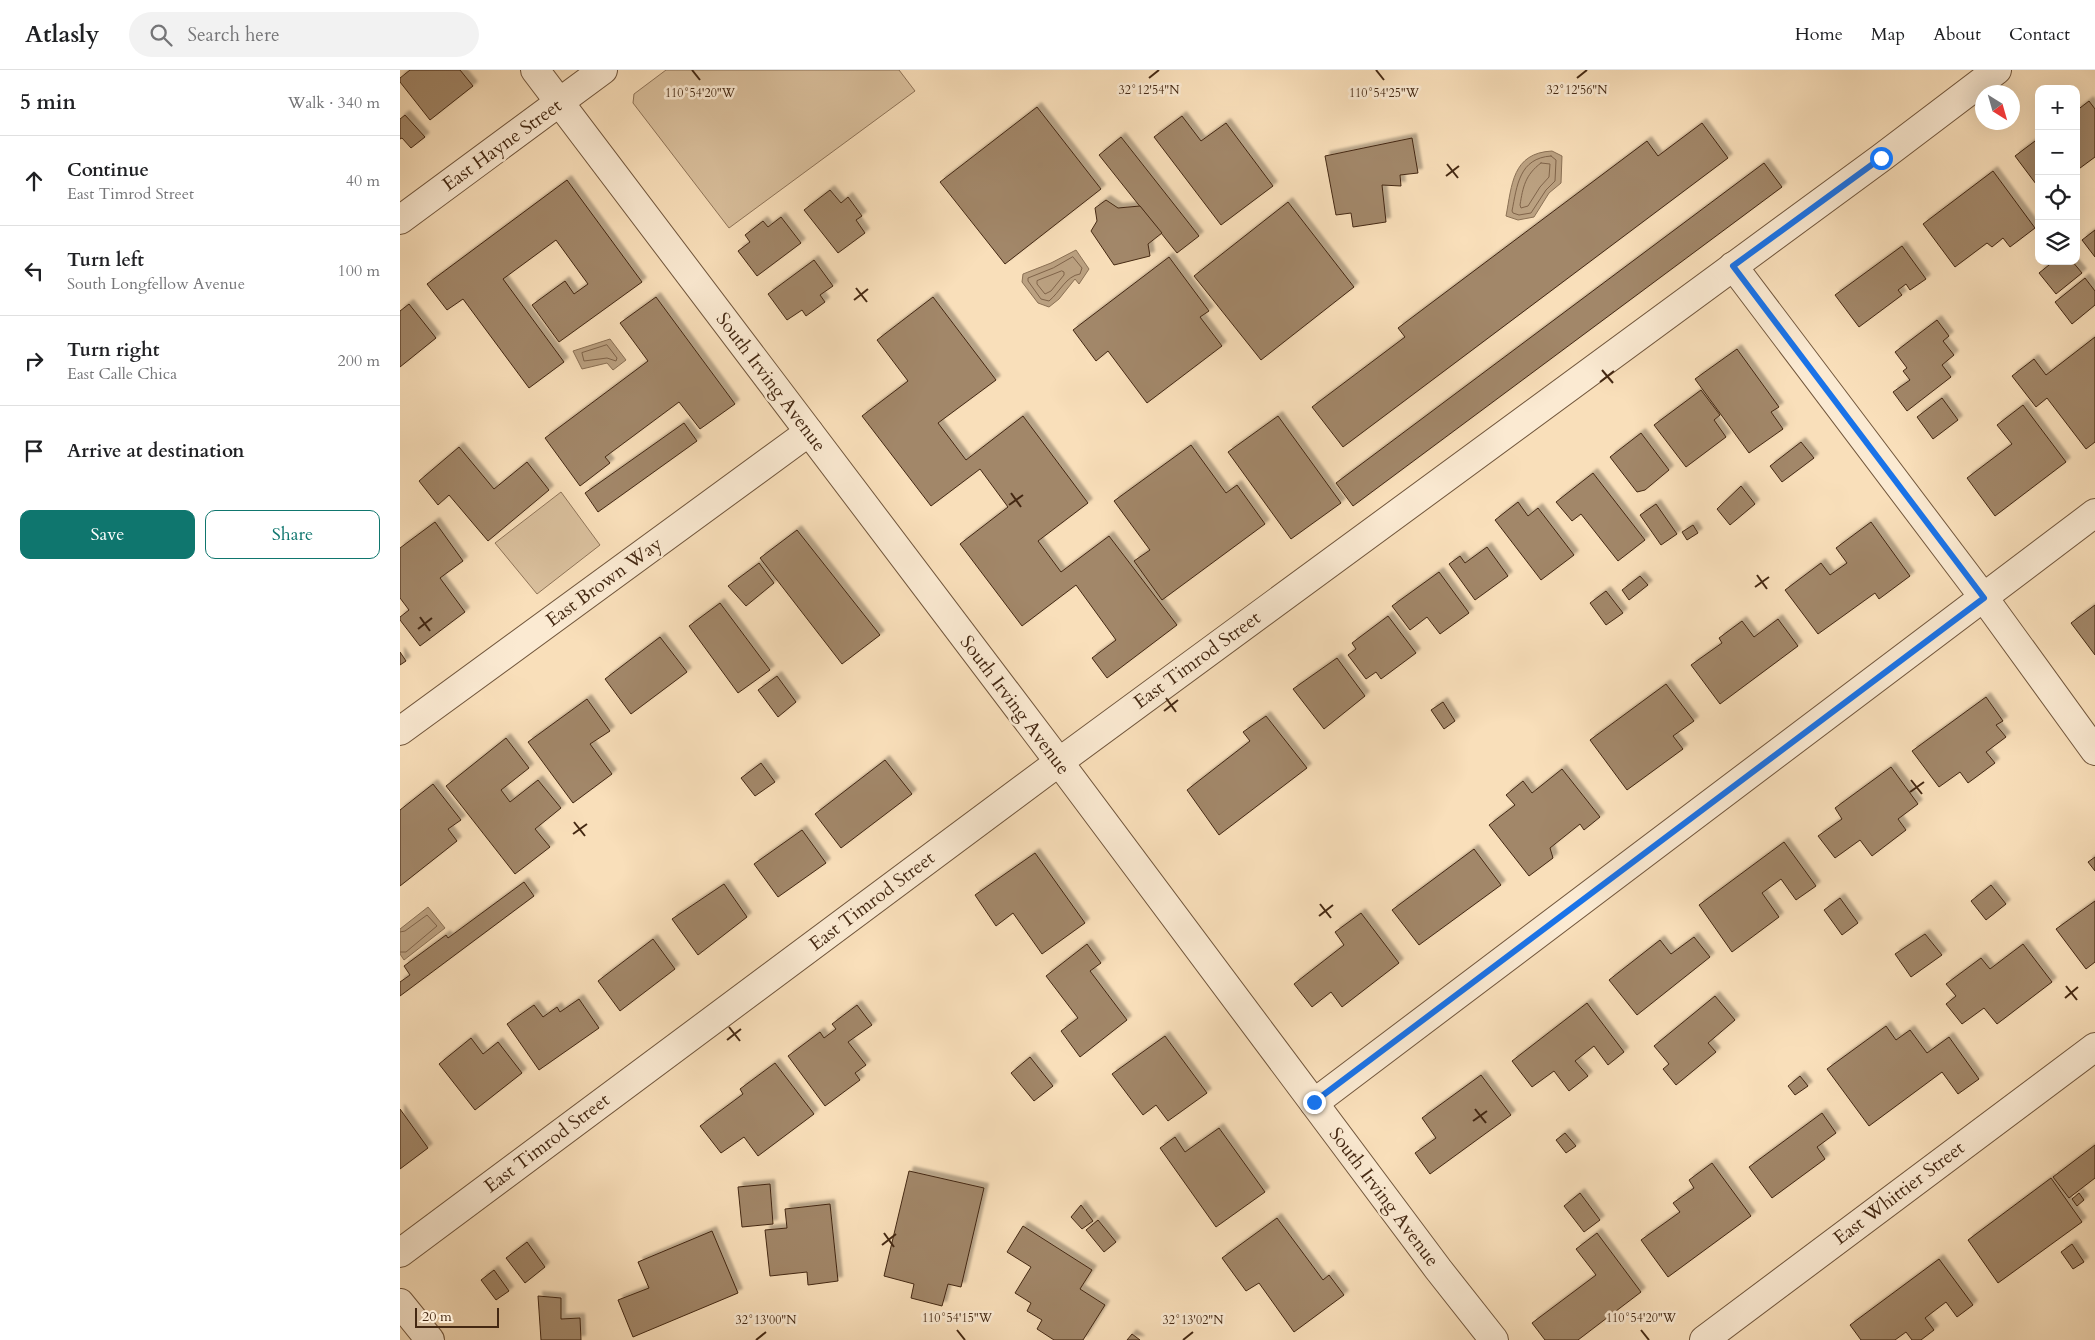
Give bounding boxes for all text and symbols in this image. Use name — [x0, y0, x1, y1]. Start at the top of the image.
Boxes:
search box — [129, 12, 479, 57]
text: Atlasly — [25, 18, 99, 51]
icon: search — [147, 21, 175, 49]
text: Search here — [187, 22, 280, 48]
text: Home — [1795, 22, 1843, 47]
text: Map — [1871, 22, 1905, 47]
text: About — [1933, 22, 1981, 47]
text: Contact — [2009, 22, 2070, 47]
text: 32°12'54"N — [1119, 82, 1180, 98]
text: 32°12'56"N — [1547, 82, 1608, 98]
text: 110°54'20"W — [665, 85, 736, 101]
text: 110°54'25"W — [1349, 85, 1420, 101]
north arrow — [1975, 85, 2020, 130]
map controls — [2035, 85, 2080, 265]
button: + — [2035, 85, 2080, 130]
text: 5 min — [20, 88, 76, 117]
text: Walk · 340 m — [288, 92, 380, 114]
street label: East Hayne Street — [437, 93, 567, 197]
button: − — [2035, 130, 2080, 175]
route start — [1870, 147, 1893, 170]
text: Continue — [67, 157, 149, 183]
icon: ahead — [20, 167, 48, 195]
text: 40 m — [346, 170, 380, 192]
button: locate — [2035, 175, 2080, 220]
text: East Timrod Street — [67, 183, 194, 205]
button: layers — [2035, 220, 2080, 265]
text: Turn left — [67, 247, 144, 273]
icon: left — [20, 257, 48, 285]
text: 100 m — [338, 260, 380, 282]
text: South Longfellow Avenue — [67, 273, 245, 295]
street label: South Irving Avenue — [710, 307, 832, 457]
text: Turn right — [67, 337, 159, 363]
icon: right — [20, 347, 48, 375]
text: 200 m — [338, 350, 380, 372]
text: East Calle Chica — [67, 363, 177, 385]
icon: arrive — [20, 437, 48, 465]
text: Arrive at destination — [67, 438, 244, 464]
button: Save — [20, 510, 195, 559]
button: Share — [205, 510, 380, 559]
street label: East Brown Way — [541, 531, 667, 633]
street label: East Timrod Street — [1128, 605, 1266, 715]
street label: South Irving Avenue — [954, 630, 1076, 780]
street label: East Timrod Street — [804, 845, 940, 957]
street label: East Timrod Street — [479, 1087, 615, 1199]
route end — [1303, 1091, 1326, 1114]
street label: South Irving Avenue — [1323, 1122, 1445, 1272]
street label: East Whittier Street — [1828, 1135, 1970, 1251]
scale bar — [415, 1305, 499, 1328]
text: 20 m — [422, 1307, 452, 1326]
text: 110°54'15"W — [922, 1310, 993, 1326]
text: 110°54'20"W — [1606, 1310, 1677, 1326]
text: 32°13'00"N — [736, 1312, 797, 1328]
text: 32°13'02"N — [1163, 1312, 1224, 1328]

